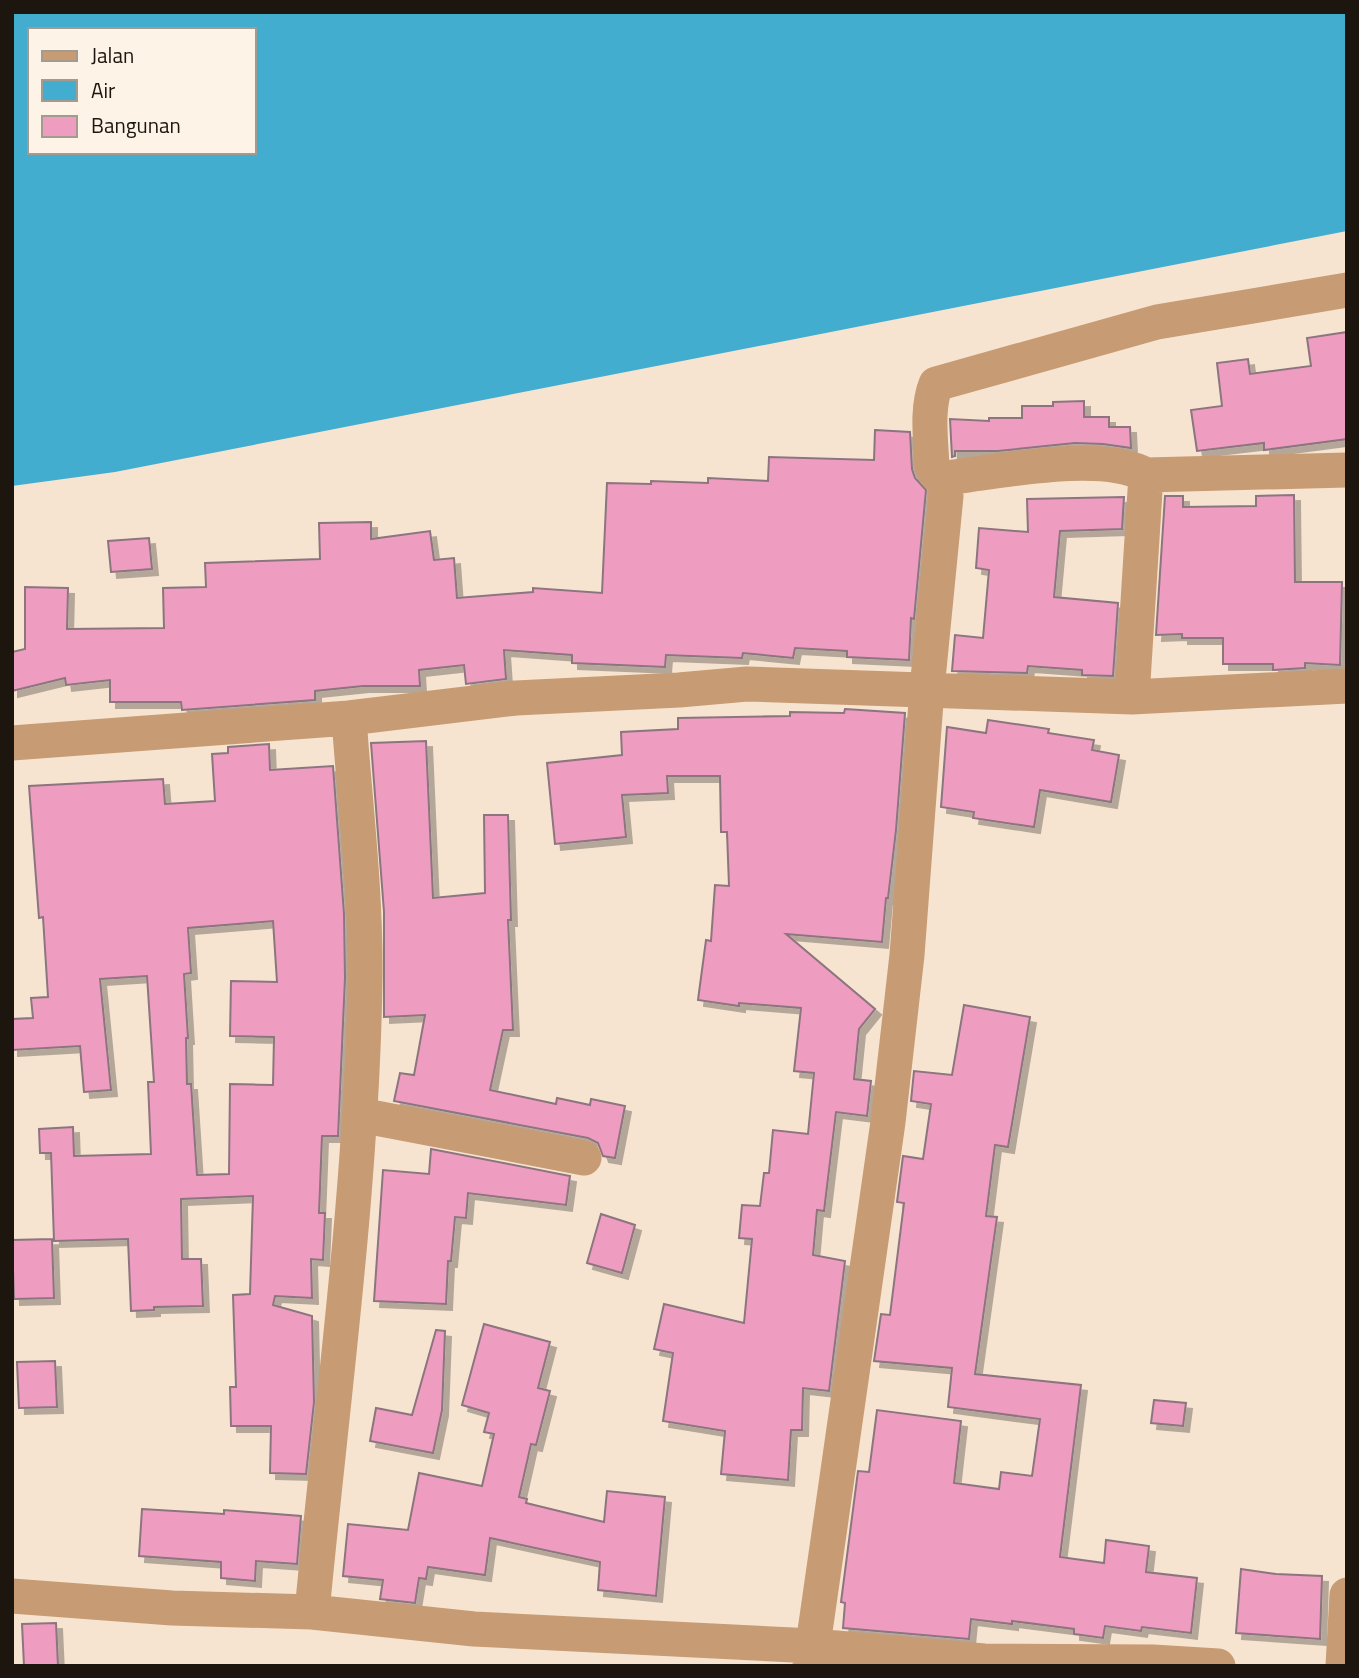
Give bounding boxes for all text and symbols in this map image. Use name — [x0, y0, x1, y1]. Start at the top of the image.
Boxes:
legend — [28, 28, 256, 154]
text: Jalan — [91, 39, 134, 71]
text: Air — [91, 74, 115, 106]
text: Bangunan — [91, 109, 181, 141]

